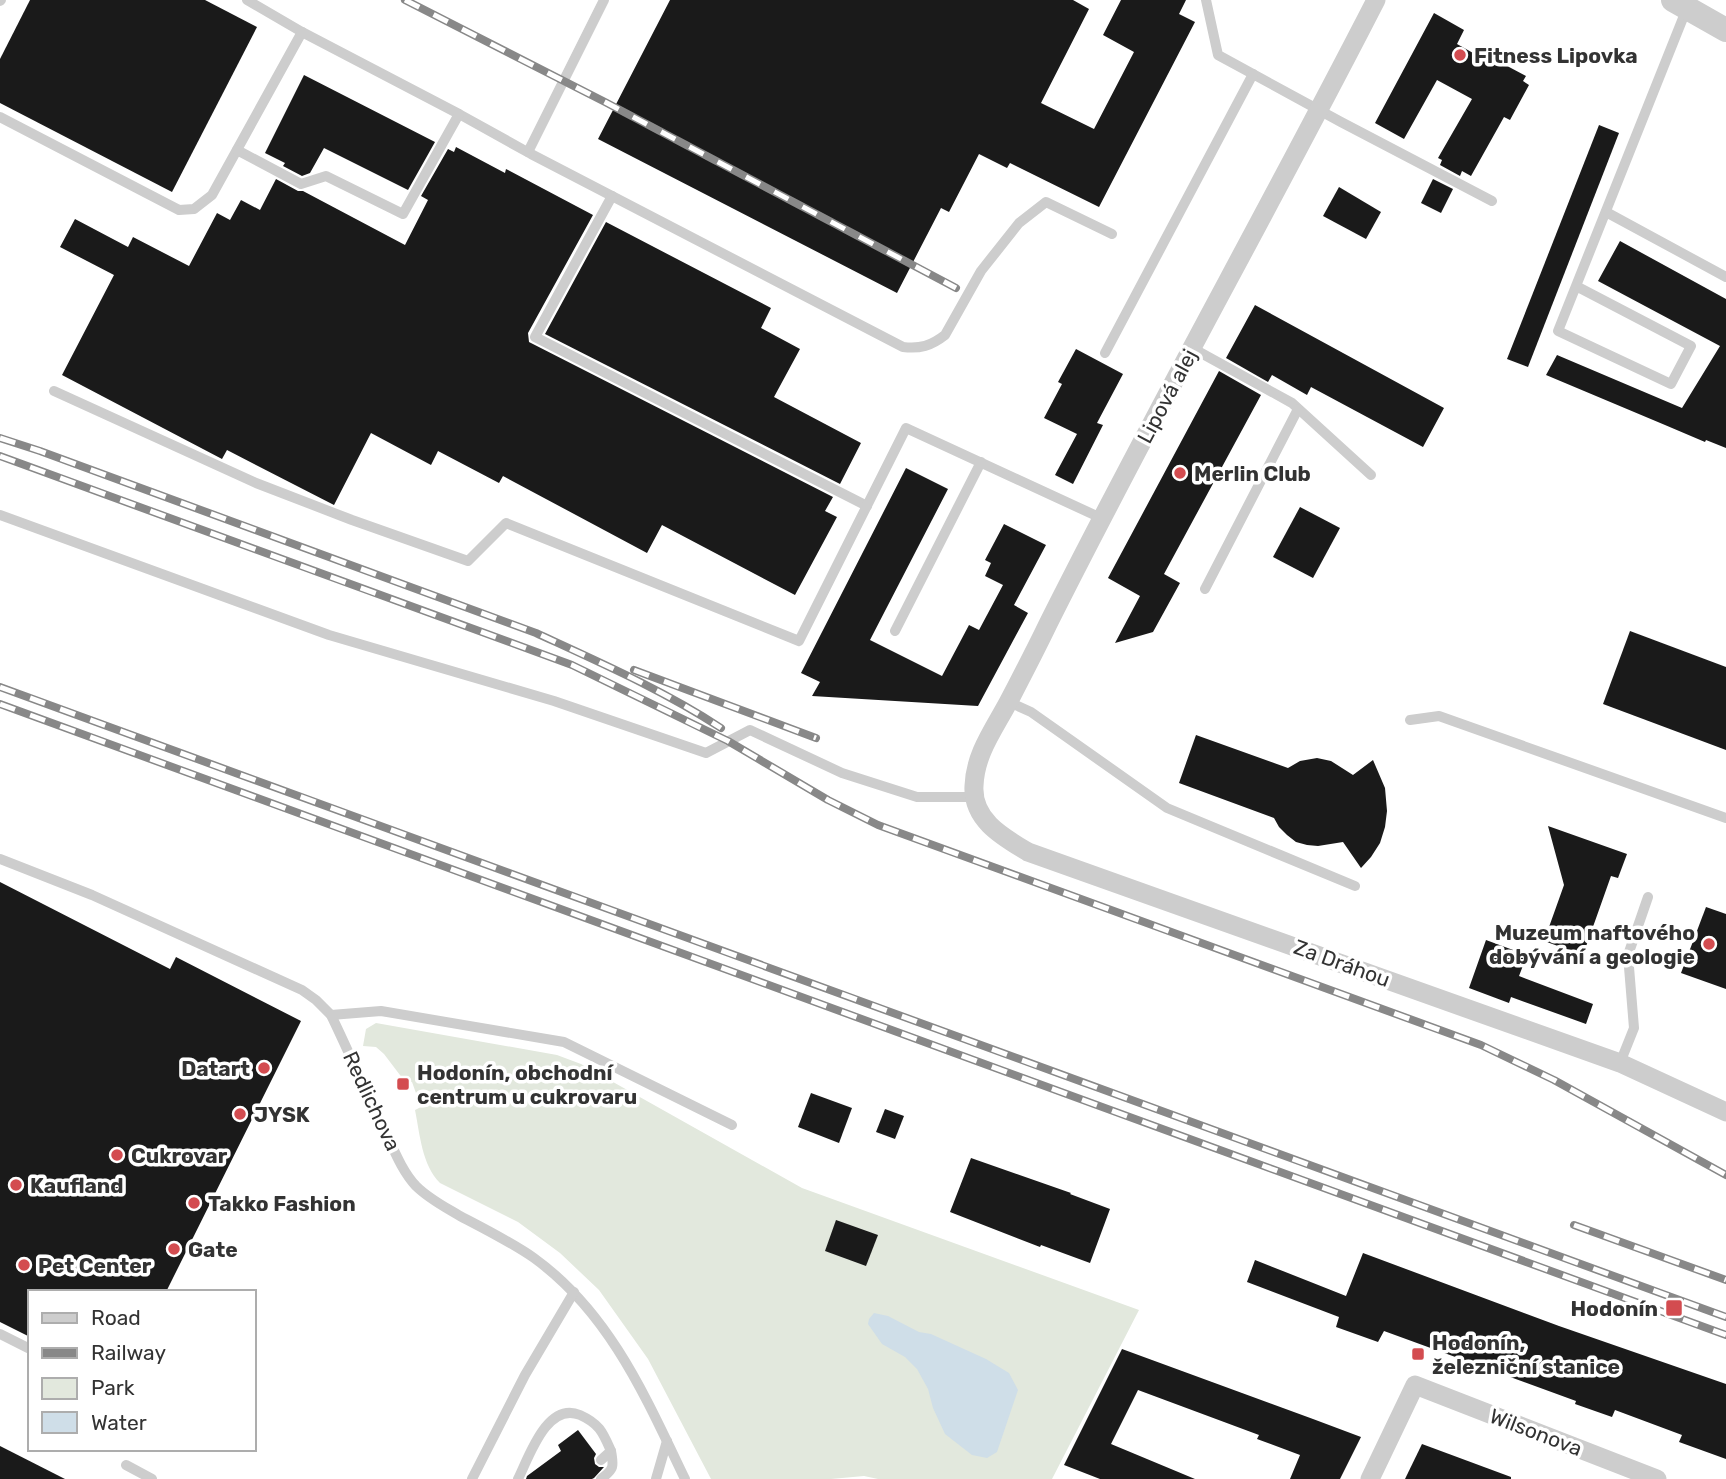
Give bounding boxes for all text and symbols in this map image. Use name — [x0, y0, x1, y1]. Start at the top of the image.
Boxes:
place label: Fitness Lipovka — [1474, 43, 1638, 68]
marker: Fitness Lipovka — [1452, 47, 1468, 63]
street label: Lipová alej — [1132, 345, 1202, 447]
place label: Merlin Club — [1194, 461, 1311, 486]
marker: Merlin Club — [1172, 465, 1188, 481]
place label: Muzeum naftového dobývání a geologie — [1489, 920, 1695, 969]
street label: Za Dráhou — [1290, 934, 1394, 992]
marker: Muzeum naftového dobývání a geologie — [1701, 936, 1717, 952]
street label: Redlichova — [338, 1047, 406, 1155]
place label: Datart — [181, 1056, 250, 1081]
marker: Datart — [256, 1060, 272, 1076]
place label: Hodonín, obchodní centrum u cukrovaru — [417, 1060, 637, 1109]
marker: Hodonín, obchodní centrum u cukrovaru — [395, 1076, 411, 1092]
place label: JYSK — [254, 1102, 310, 1127]
marker: JYSK — [232, 1106, 248, 1122]
place label: Cukrovar — [131, 1143, 228, 1168]
marker: Cukrovar — [109, 1147, 125, 1163]
place label: Kaufland — [30, 1173, 124, 1198]
marker: Kaufland — [8, 1177, 24, 1193]
place label: Takko Fashion — [208, 1191, 356, 1216]
marker: Takko Fashion — [186, 1195, 202, 1211]
place label: Gate — [188, 1237, 238, 1262]
marker: Gate — [166, 1241, 182, 1257]
place label: Pet Center — [38, 1253, 152, 1278]
marker: Pet Center — [16, 1257, 32, 1273]
legend — [28, 1290, 256, 1451]
place label: Hodonín — [1570, 1296, 1658, 1321]
marker: Hodonín — [1664, 1298, 1684, 1318]
text: Road — [91, 1305, 141, 1330]
place label: Hodonín, železniční stanice — [1432, 1330, 1620, 1379]
text: Railway — [91, 1340, 166, 1365]
marker: Hodonín, železniční stanice — [1410, 1346, 1426, 1362]
text: Park — [91, 1375, 135, 1400]
street label: Wilsonova — [1486, 1403, 1586, 1461]
text: Water — [91, 1410, 147, 1435]

